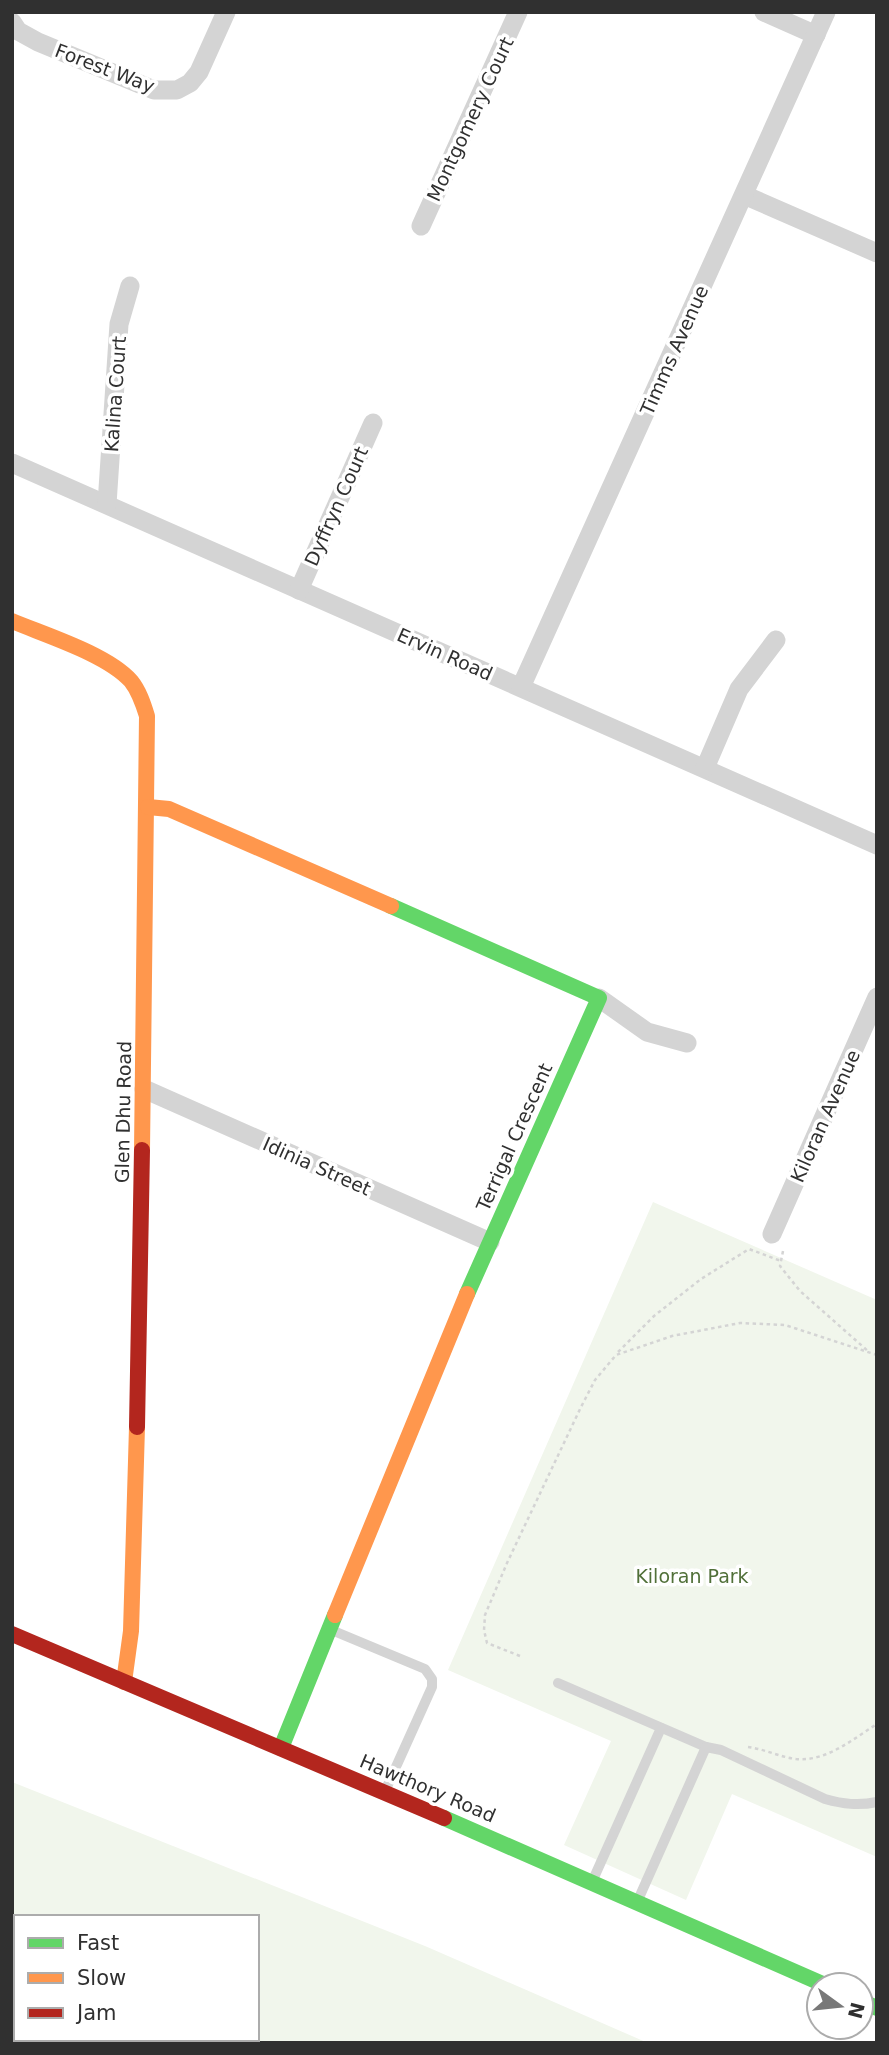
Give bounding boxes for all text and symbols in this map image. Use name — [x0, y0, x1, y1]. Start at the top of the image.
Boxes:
street label: Montgomery Court — [422, 33, 518, 205]
street label: Forest Way — [52, 39, 158, 97]
street label: Timms Avenue — [635, 282, 712, 419]
street label: Kalina Court — [100, 335, 130, 453]
street label: Dyffryn Court — [300, 443, 372, 569]
street label: Ervin Road — [394, 623, 496, 685]
street label: Glen Dhu Road — [111, 1041, 135, 1183]
street label: Kiloran Avenue — [786, 1046, 864, 1186]
street label: Terrigal Crescent — [471, 1060, 556, 1215]
street label: Idinia Street — [260, 1132, 374, 1200]
park label: Kiloran Park — [635, 1565, 749, 1587]
street label: Hawthory Road — [357, 1749, 499, 1827]
legend — [14, 1915, 259, 2041]
text: Fast — [77, 1931, 119, 1955]
text: Slow — [77, 1966, 126, 1990]
north arrow — [805, 1971, 875, 2041]
text: N — [844, 2000, 869, 2021]
text: Jam — [75, 2001, 117, 2025]

